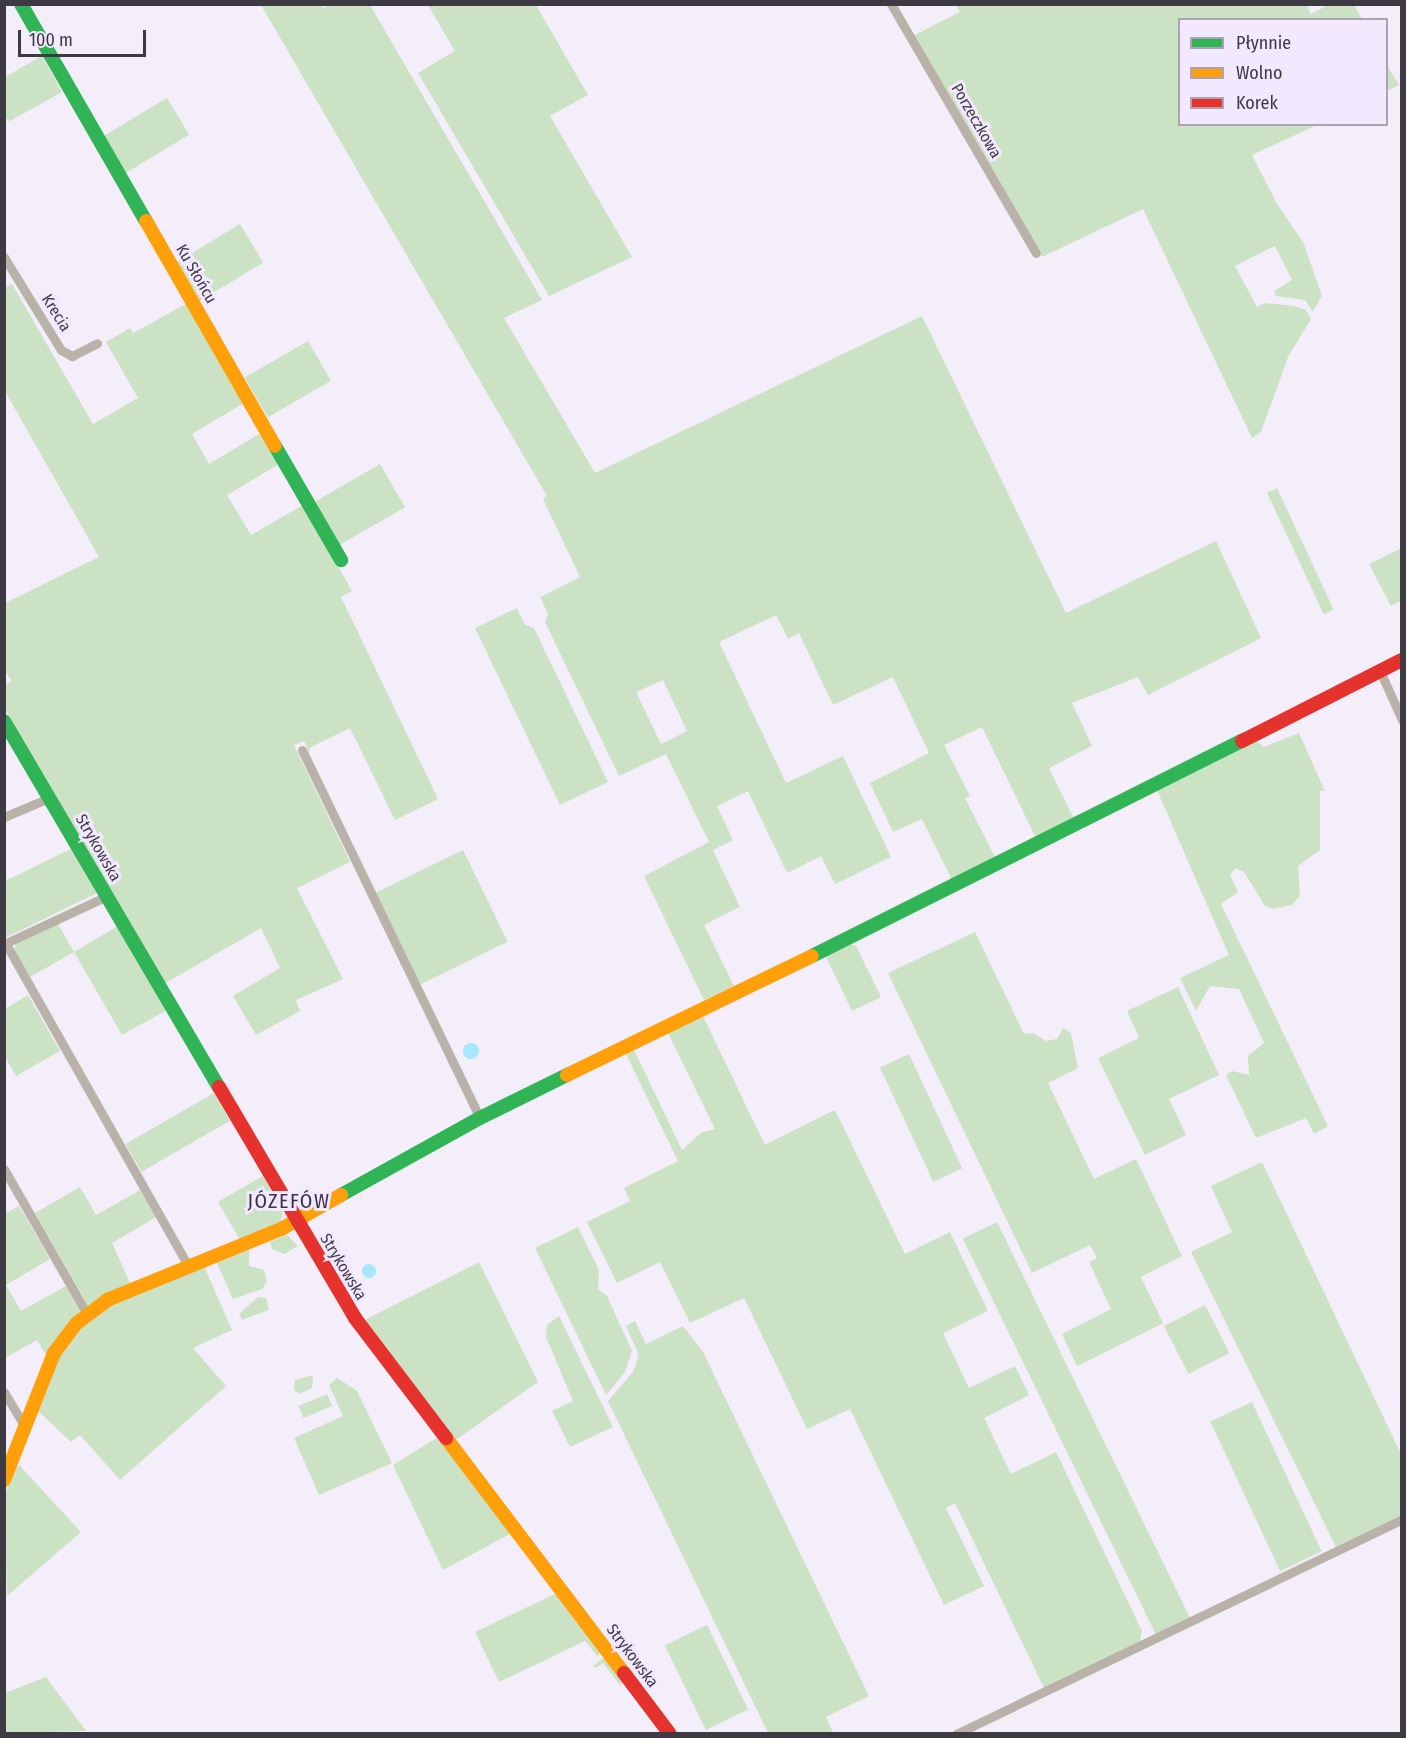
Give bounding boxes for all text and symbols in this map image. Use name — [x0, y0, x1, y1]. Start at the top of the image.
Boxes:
scale bar — [21, 18, 148, 56]
legend — [1178, 18, 1388, 126]
text: 100 m — [29, 29, 73, 51]
text: Płynnie — [1236, 32, 1291, 54]
text: Wolno — [1236, 62, 1282, 84]
street label: Porzeczkowa — [947, 80, 1005, 162]
text: Korek — [1236, 92, 1278, 114]
street label: Ku Słońcu — [171, 241, 221, 307]
street label: Krecia — [37, 291, 75, 335]
street label: Strykowska — [71, 811, 125, 885]
district label: JÓZEFÓW — [248, 1189, 330, 1213]
street label: Strykowska — [316, 1230, 370, 1304]
street label: Strykowska — [602, 1621, 662, 1691]

